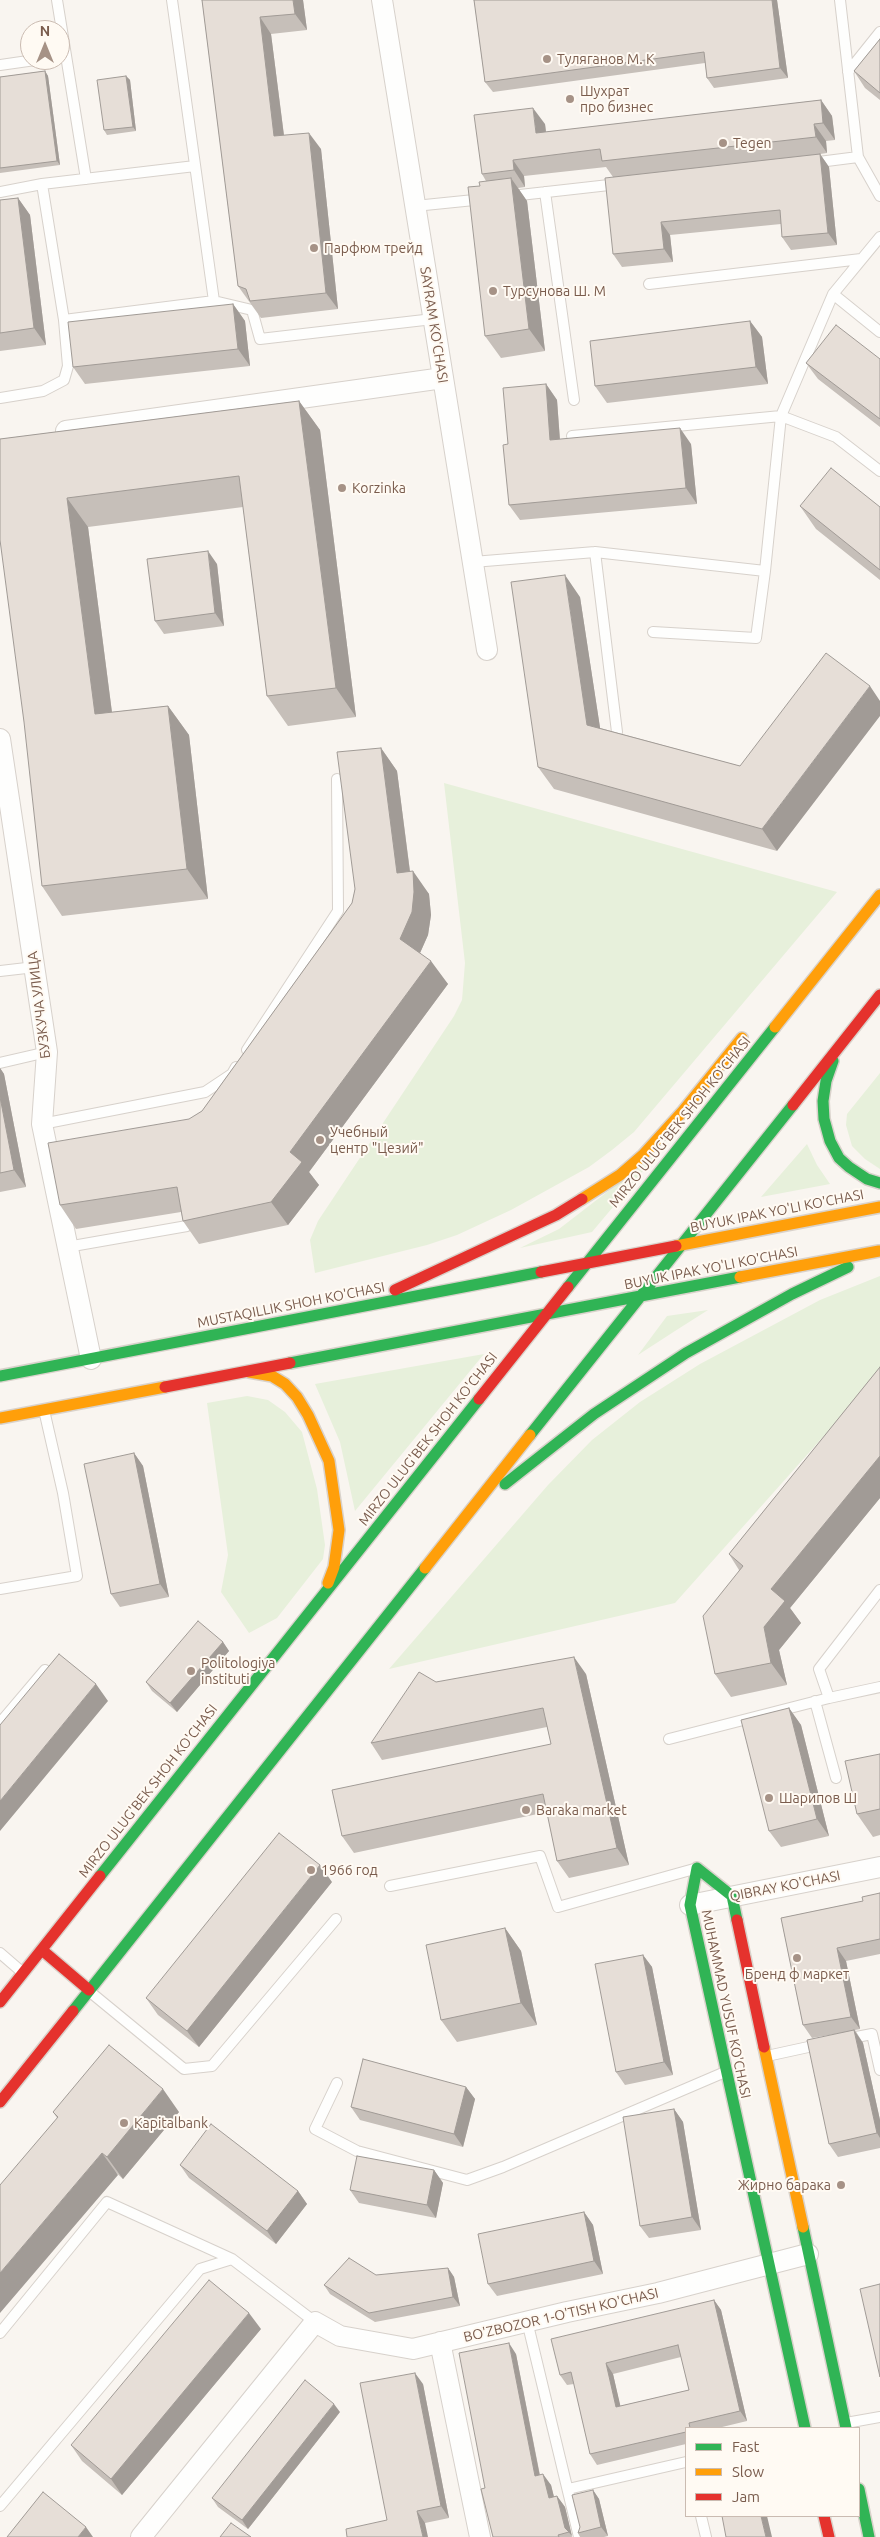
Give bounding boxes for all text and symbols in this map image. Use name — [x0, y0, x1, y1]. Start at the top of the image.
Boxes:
north arrow — [20, 20, 70, 70]
text: N — [40, 23, 50, 39]
place label: Туляганов М. К — [557, 51, 655, 67]
marker: Туляганов М. К — [541, 53, 553, 65]
place label: Шухрат про бизнес — [580, 83, 653, 115]
marker: Шухрат про бизнес — [564, 93, 576, 105]
place label: Tegen — [733, 135, 772, 151]
marker: Tegen — [717, 137, 729, 149]
place label: Парфюм трейд — [324, 240, 423, 256]
marker: Парфюм трейд — [308, 242, 320, 254]
street label: SAYRAM KO'CHASI — [416, 266, 452, 384]
place label: Турсунова Ш. М — [503, 283, 606, 299]
marker: Турсунова Ш. М — [487, 285, 499, 297]
place label: Korzinka — [352, 480, 406, 496]
marker: Korzinka — [336, 482, 348, 494]
street label: БУЗКУЧА УЛИЦА — [24, 950, 54, 1060]
street label: MIRZO ULUG'BEK SHOH KO'CHASI — [606, 1033, 754, 1211]
place label: Учебный центр "Цезий" — [330, 1124, 424, 1156]
marker: Учебный центр "Цезий" — [314, 1134, 326, 1146]
street label: BUYUK IPAK YO'LI KO'CHASI — [689, 1186, 865, 1236]
street label: BUYUK IPAK YO'LI KO'CHASI — [623, 1243, 799, 1293]
street label: MUSTAQILLIK SHOH KO'CHASI — [196, 1279, 386, 1331]
street label: MIRZO ULUG'BEK SHOH KO'CHASI — [355, 1349, 501, 1529]
place label: Politologiya instituti — [201, 1655, 275, 1688]
marker: Politologiya instituti — [185, 1665, 197, 1677]
street label: MIRZO ULUG'BEK SHOH KO'CHASI — [75, 1701, 221, 1881]
place label: Шарипов Ш — [779, 1790, 857, 1806]
marker: Шарипов Ш — [763, 1792, 775, 1804]
place label: Baraka market — [536, 1802, 627, 1818]
marker: Baraka market — [520, 1804, 532, 1816]
place label: 1966 год — [321, 1862, 378, 1878]
marker: 1966 год — [305, 1864, 317, 1876]
street label: QIBRAY KO'CHASI — [728, 1867, 842, 1905]
street label: MUHAMMAD YUSUF KO'CHASI — [698, 1908, 754, 2100]
marker: Бренд ф маркет — [791, 1952, 803, 1964]
place label: Бренд ф маркет — [745, 1966, 849, 1982]
place label: Kapitalbank — [134, 2115, 208, 2131]
marker: Kapitalbank — [118, 2117, 130, 2129]
place label: Жирно барака — [738, 2177, 831, 2193]
marker: Жирно барака — [835, 2179, 847, 2191]
street label: BO'ZBOZOR 1-O'TISH KO'CHASI — [462, 2284, 660, 2346]
legend — [685, 2427, 860, 2517]
text: Fast — [732, 2438, 759, 2455]
text: Slow — [732, 2463, 764, 2480]
text: Jam — [732, 2488, 760, 2505]

